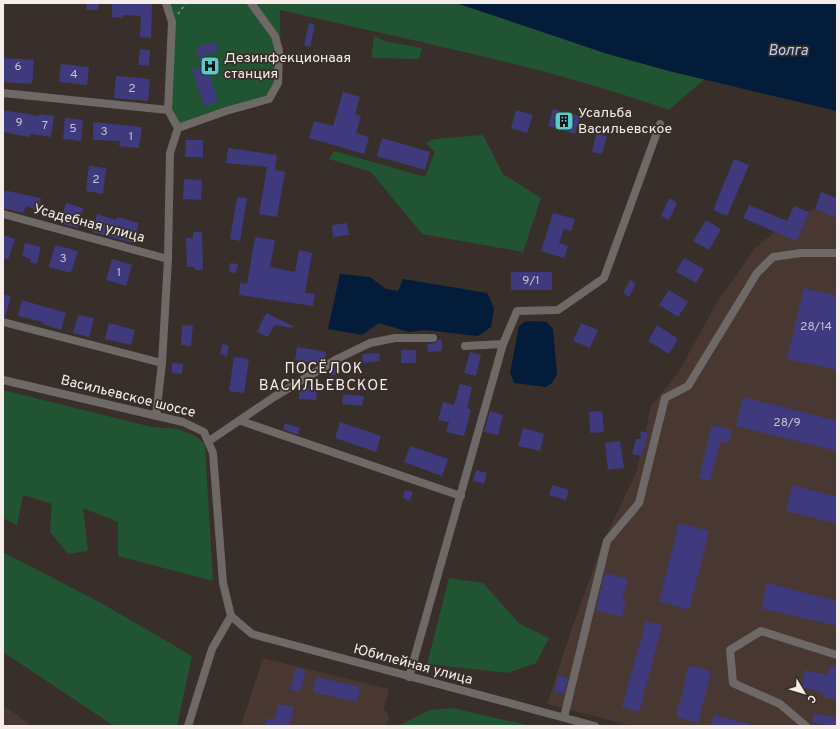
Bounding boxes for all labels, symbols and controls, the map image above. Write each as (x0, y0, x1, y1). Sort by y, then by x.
water label: Волга (768, 42, 808, 61)
place label: Дезинфекционаая станция (224, 50, 351, 83)
hospital icon: Дезинфекционаая станция (199, 55, 221, 77)
house number: 6 (14, 59, 22, 75)
house number: 4 (70, 67, 78, 83)
house number: 2 (128, 81, 136, 97)
place label: Усальба Васильевское (578, 105, 672, 138)
building icon: Усальба Васильевское (553, 110, 575, 132)
house number: 9 (15, 115, 23, 131)
house number: 7 (42, 118, 48, 134)
house number: 5 (69, 121, 77, 137)
house number: 3 (100, 124, 108, 140)
house number: 1 (129, 129, 133, 145)
house number: 2 (92, 172, 100, 188)
street label: Усадебная улица (31, 201, 147, 247)
house number: 3 (59, 251, 67, 267)
house number: 1 (117, 265, 121, 281)
house number: 9/1 (522, 273, 540, 289)
house number: 28/14 (800, 319, 832, 335)
district label: ПОСЁЛОК ВАСИЛЬЕВСКОЕ (259, 359, 389, 396)
street label: Васильевское шоссе (59, 372, 197, 422)
house number: 28/9 (773, 415, 801, 431)
street label: Юбилейная улица (352, 641, 474, 689)
north arrow (784, 673, 824, 713)
text: С (803, 691, 819, 706)

